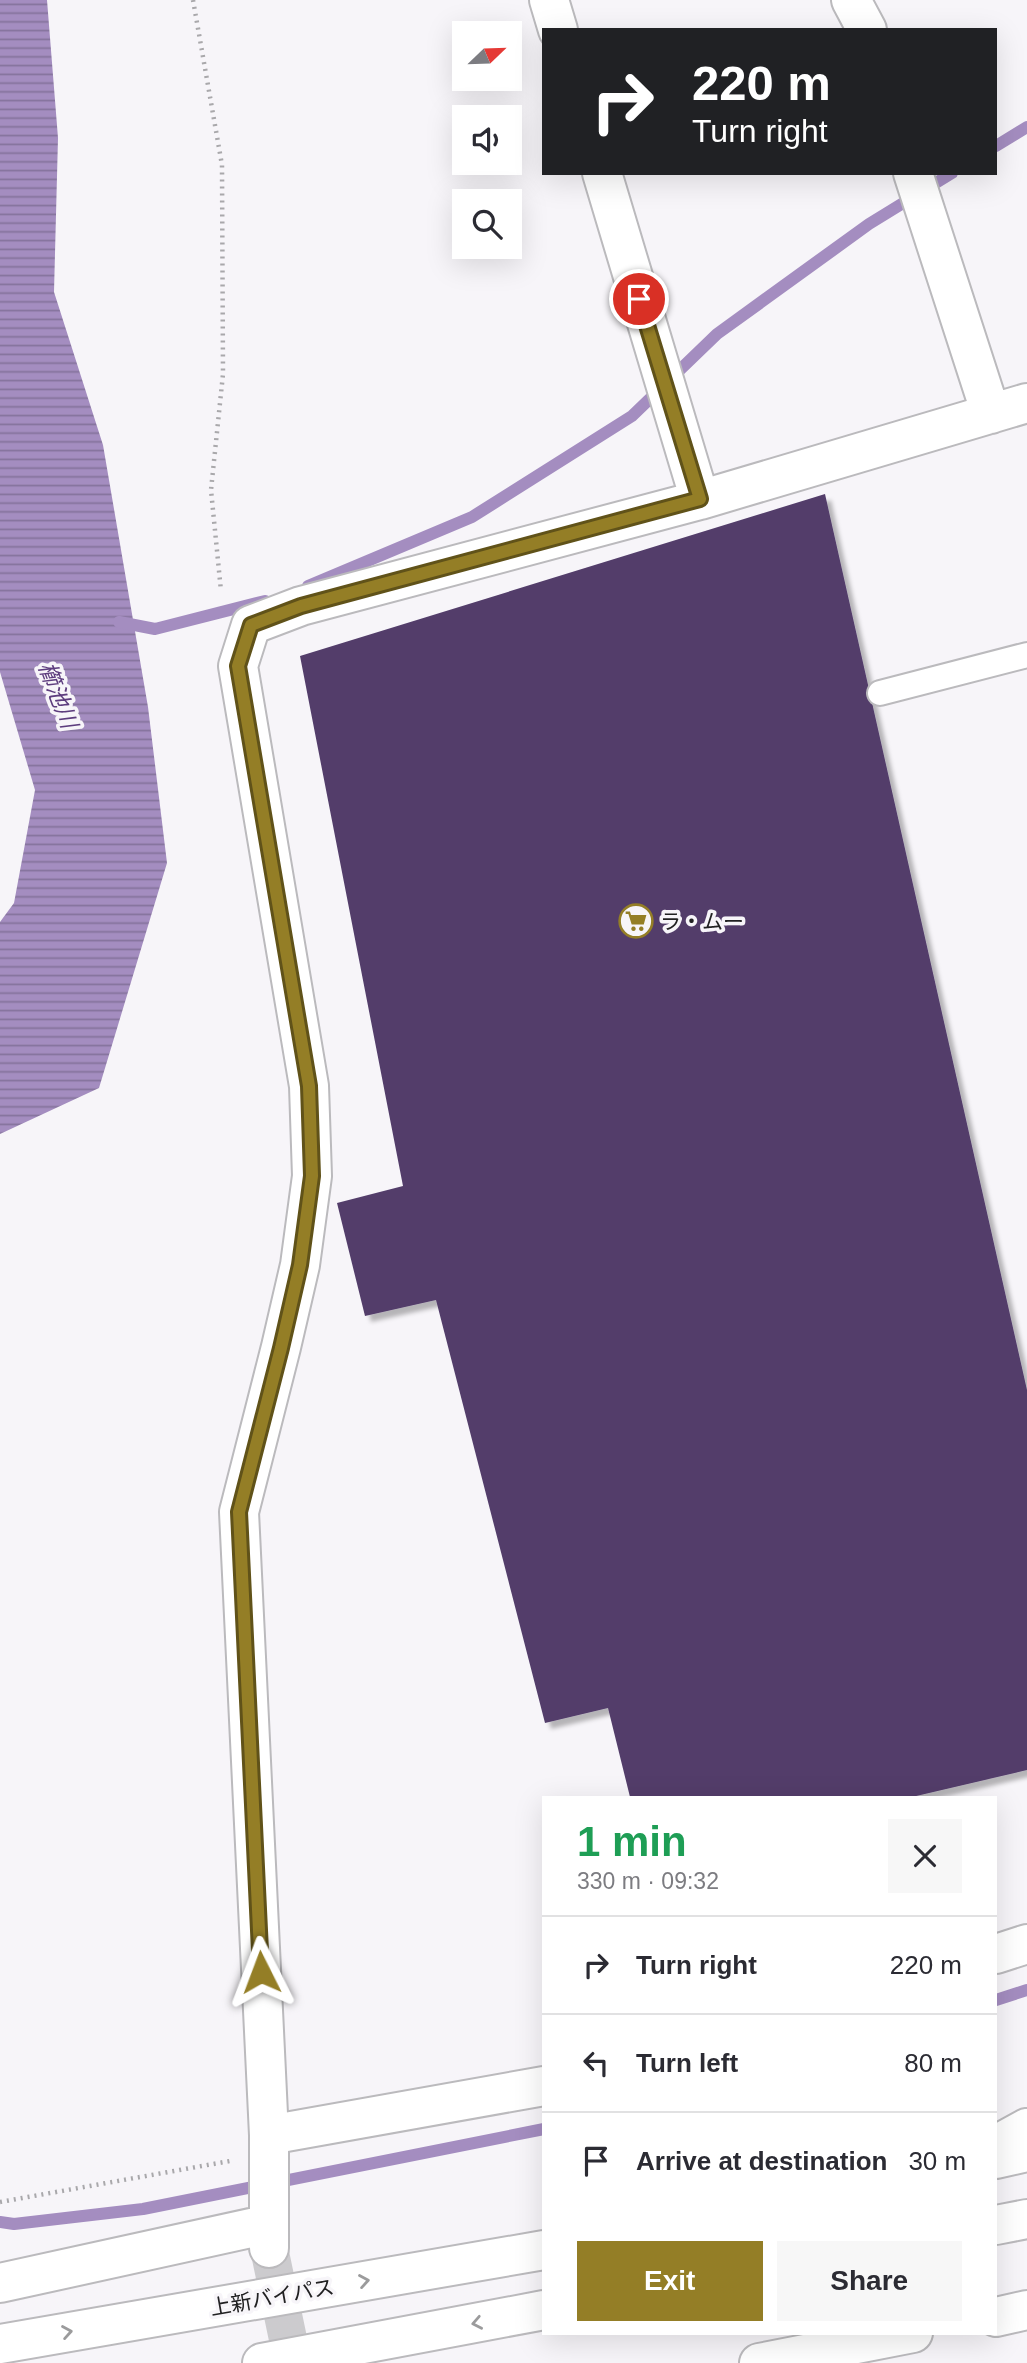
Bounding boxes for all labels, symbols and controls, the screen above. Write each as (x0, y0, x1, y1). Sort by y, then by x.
north arrow (452, 21, 522, 91)
map controls (452, 21, 522, 259)
icon: right (577, 56, 668, 147)
text: 220 m (692, 56, 831, 110)
button: sound (452, 105, 522, 175)
text: Turn right (692, 113, 828, 149)
button: search (452, 189, 522, 259)
pin (609, 269, 669, 329)
icon: arrive (620, 280, 658, 318)
water label: 櫛池川 (33, 658, 84, 735)
supermarket icon: ラ・ムー (617, 902, 655, 940)
place label: ラ・ムー (660, 910, 744, 933)
text: 1 min (577, 1818, 687, 1865)
button: close (888, 1819, 962, 1893)
text: 330 m · 09:32 (577, 1868, 719, 1894)
position arrow (224, 1935, 298, 2009)
icon: right (577, 1946, 615, 1984)
text: Turn right (636, 1950, 757, 1980)
text: 220 m (890, 1950, 962, 1980)
icon: left (577, 2044, 615, 2082)
text: Turn left (636, 2048, 738, 2078)
text: 80 m (904, 2048, 962, 2078)
icon: arrive (577, 2142, 615, 2180)
text: Arrive at destination (636, 2146, 887, 2176)
text: 30 m (908, 2146, 966, 2176)
button: Exit (577, 2241, 763, 2321)
button: Share (777, 2241, 962, 2321)
one-way arrow (358, 2274, 370, 2289)
street label: 上新バイパス (208, 2275, 336, 2319)
one-way arrow (471, 2314, 483, 2329)
one-way arrow (61, 2326, 73, 2341)

